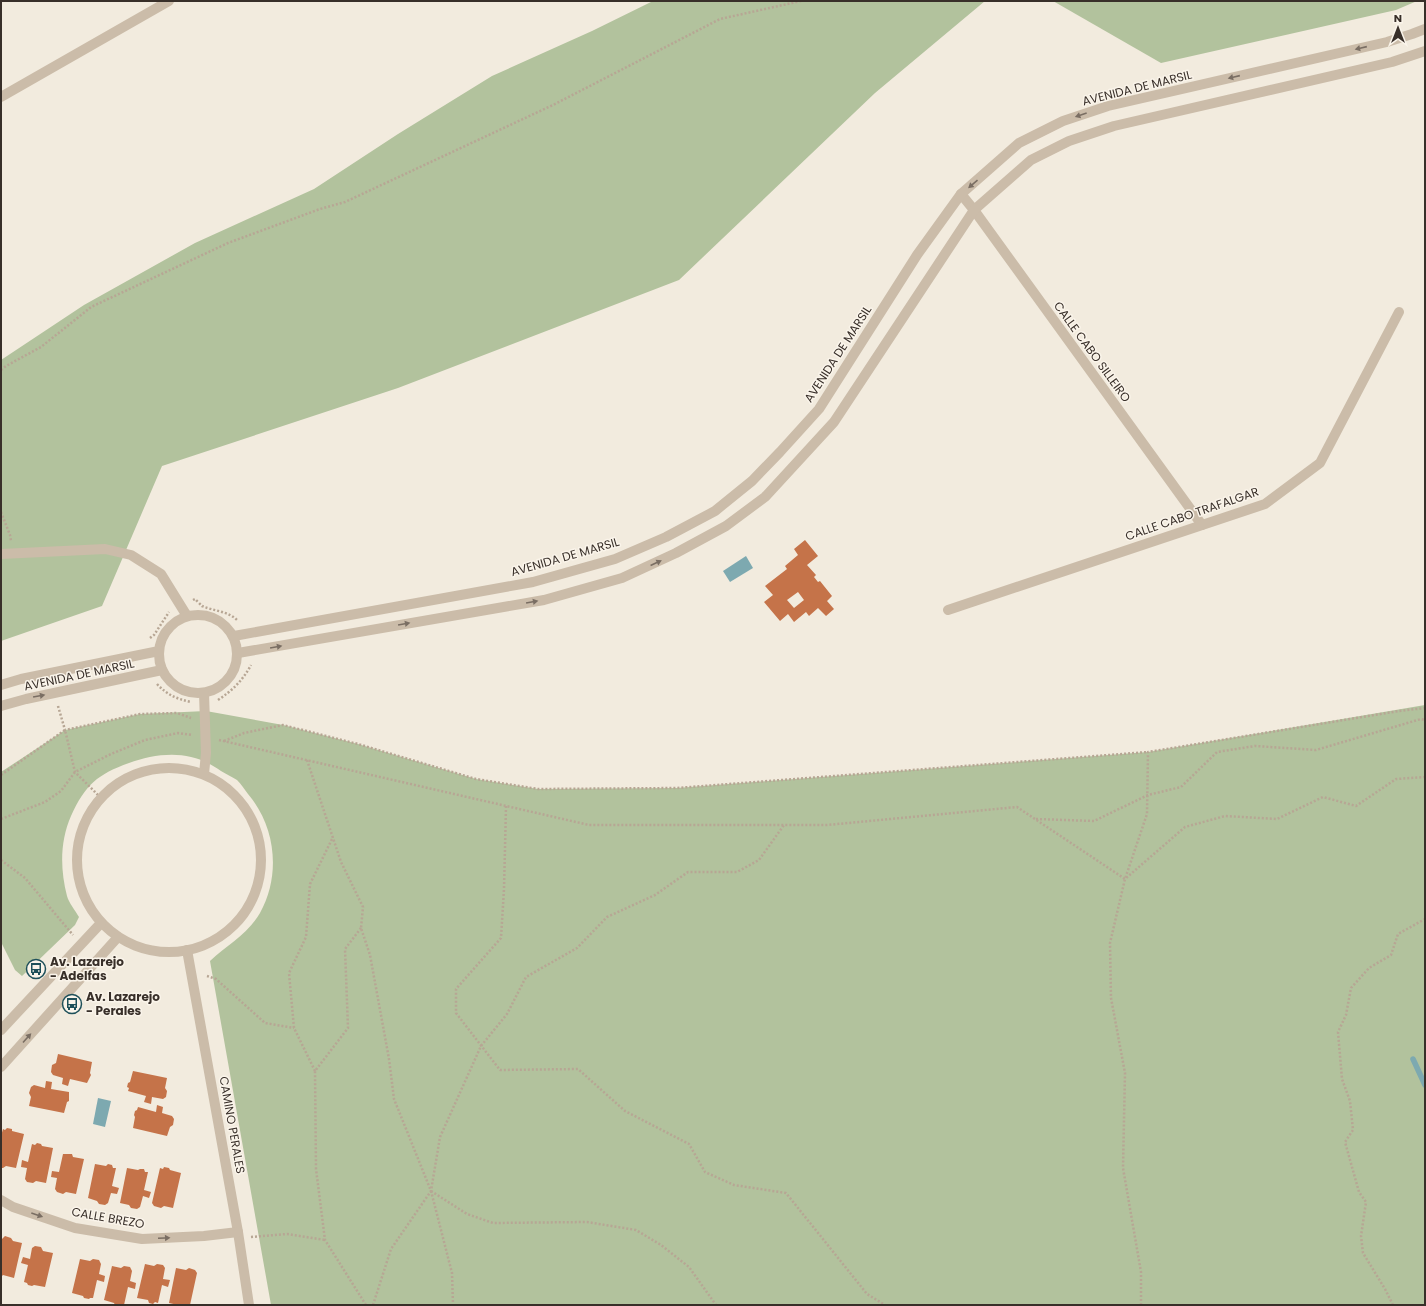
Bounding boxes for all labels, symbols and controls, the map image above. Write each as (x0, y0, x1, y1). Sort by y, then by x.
north arrow (1378, 8, 1418, 48)
text: N (1394, 10, 1402, 26)
one-way arrow (1355, 46, 1367, 52)
street label: AVENIDA DE MARSIL (1080, 66, 1193, 109)
one-way arrow (1228, 75, 1240, 81)
one-way arrow (1075, 113, 1087, 119)
one-way arrow (968, 179, 977, 188)
street label: CALLE CABO SILLEIRO (1050, 298, 1135, 405)
street label: AVENIDA DE MARSIL (800, 302, 875, 405)
street label: CALLE CABO TRAFALGAR (1123, 483, 1261, 544)
street label: AVENIDA DE MARSIL (509, 533, 621, 580)
one-way arrow (650, 560, 661, 566)
one-way arrow (526, 599, 538, 605)
one-way arrow (398, 621, 410, 627)
one-way arrow (270, 643, 282, 649)
street label: AVENIDA DE MARSIL (22, 655, 136, 694)
one-way arrow (33, 693, 45, 699)
place label: Av. Lazarejo - Adelfas (50, 953, 124, 984)
bus stop icon: Av. Lazarejo - Adelfas (25, 958, 47, 980)
place label: Av. Lazarejo - Perales (86, 988, 160, 1019)
bus stop icon: Av. Lazarejo - Perales (61, 993, 83, 1015)
one-way arrow (22, 1033, 31, 1043)
street label: CAMINO PERALES (216, 1075, 249, 1175)
street label: CALLE BREZO (70, 1203, 146, 1232)
one-way arrow (31, 1212, 43, 1218)
one-way arrow (158, 1234, 170, 1241)

